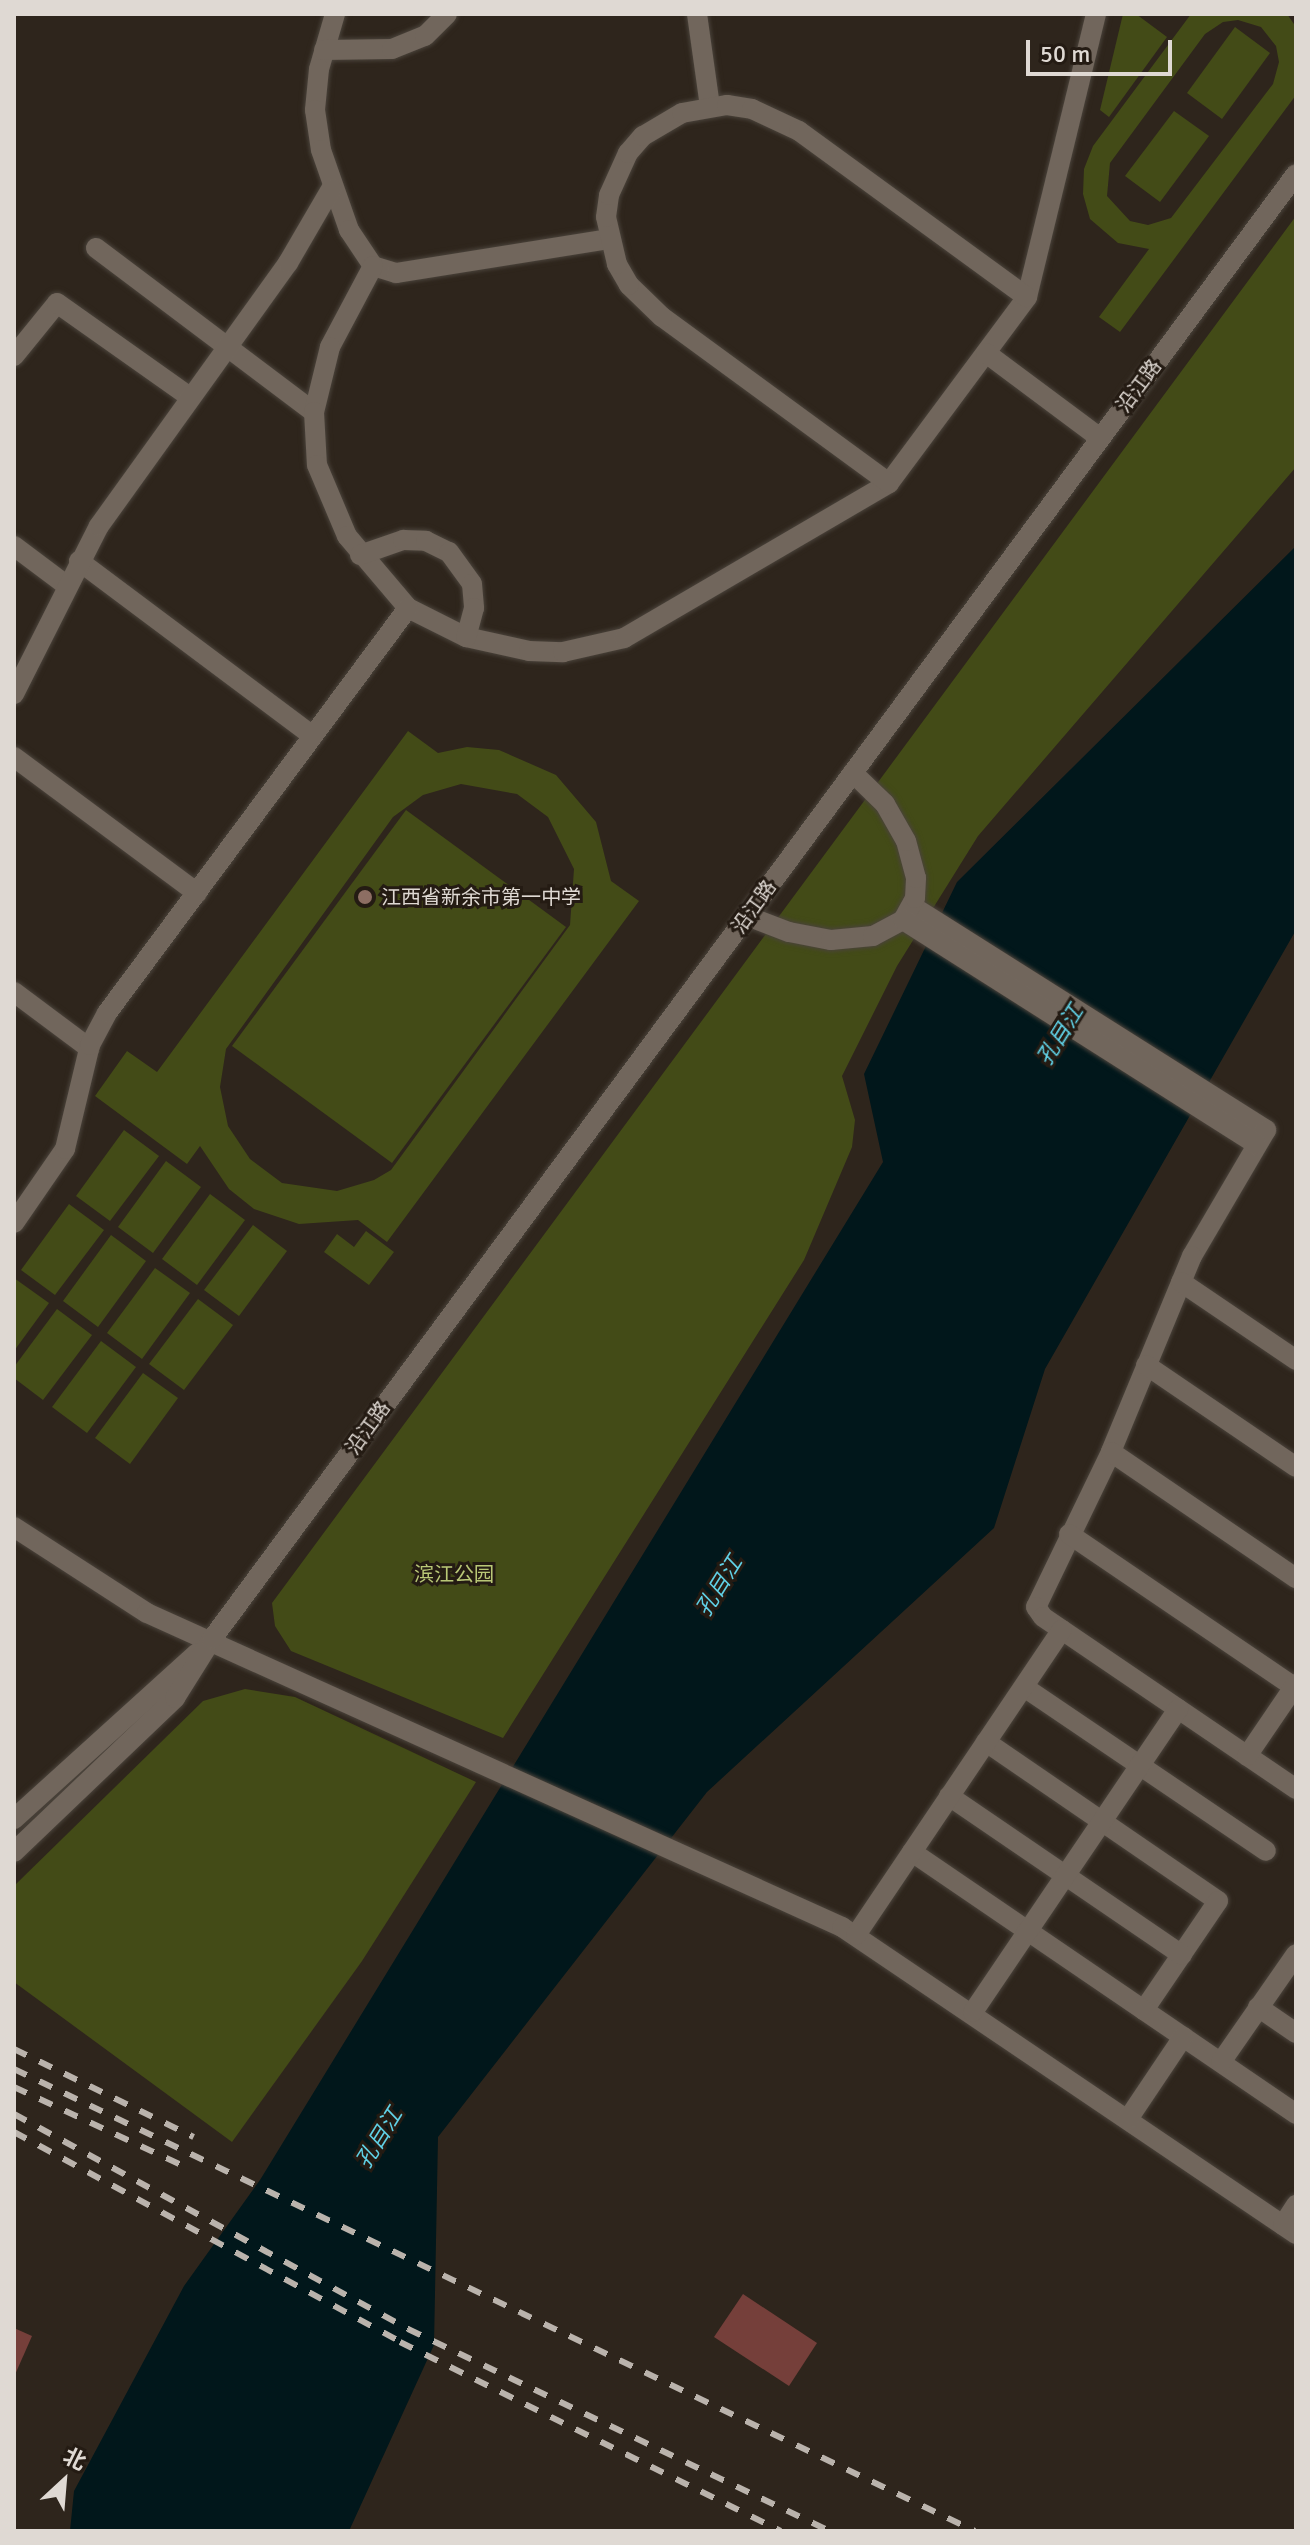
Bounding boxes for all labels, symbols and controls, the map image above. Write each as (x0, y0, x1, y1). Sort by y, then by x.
scale bar (1030, 24, 1176, 74)
text: 50 m (1040, 39, 1090, 69)
street label: 沿江路 (1111, 355, 1167, 417)
street label: 沿江路 (727, 876, 781, 938)
place label: 江西省新余市第一中学 (381, 885, 581, 909)
marker: 江西省新余市第一中学 (356, 888, 374, 906)
water label: 孔目江 (1031, 1000, 1089, 1070)
street label: 沿江路 (341, 1397, 395, 1459)
water label: 孔目江 (690, 1551, 748, 1621)
park label: 滨江公园 (414, 1562, 494, 1586)
water label: 孔目江 (350, 2103, 408, 2173)
north arrow (24, 2441, 104, 2521)
text: 北 (59, 2442, 91, 2476)

